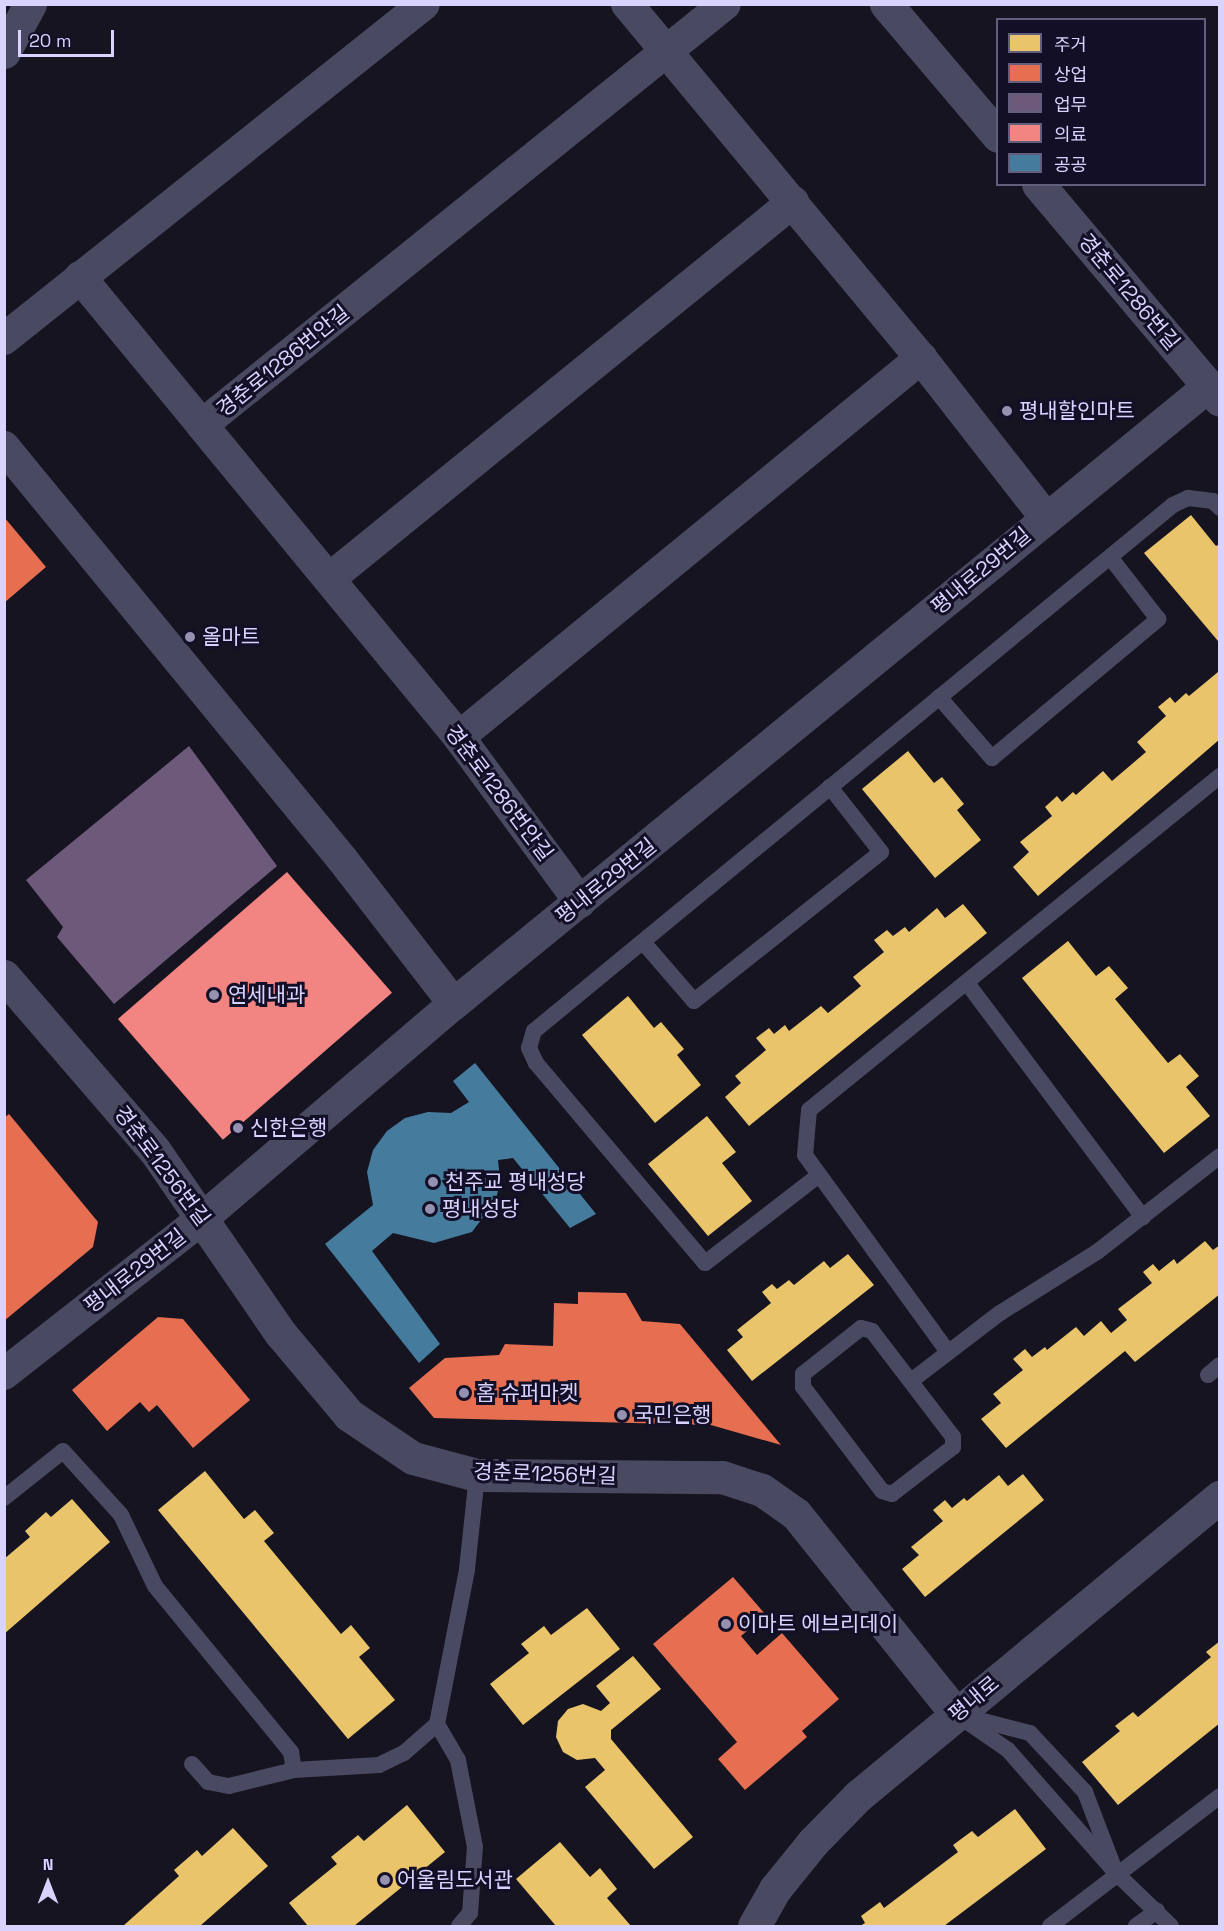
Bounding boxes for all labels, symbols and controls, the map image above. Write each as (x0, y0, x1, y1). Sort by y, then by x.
scale bar (21, 18, 117, 56)
legend (996, 18, 1206, 186)
text: 20 m (29, 29, 72, 52)
text: 주거 (1054, 33, 1087, 56)
text: 상업 (1054, 63, 1087, 86)
text: 업무 (1054, 93, 1087, 116)
text: 의료 (1054, 123, 1087, 146)
text: 공공 (1054, 153, 1087, 176)
street label: 경춘로1286번길 (1073, 229, 1185, 355)
street label: 경춘로1286번안길 (212, 300, 354, 422)
place label: 평내할인마트 (1019, 398, 1135, 424)
marker: 평내할인마트 (1000, 404, 1014, 418)
street label: 평내로29번길 (926, 522, 1036, 620)
place label: 올마트 (202, 624, 260, 650)
marker: 올마트 (183, 630, 197, 644)
street label: 경춘로1286번안길 (440, 720, 558, 866)
street label: 평내로29번길 (551, 833, 661, 929)
place label: 연세내과 (228, 982, 305, 1008)
marker: 연세내과 (205, 986, 223, 1004)
street label: 경춘로1256번길 (109, 1101, 215, 1231)
place label: 신한은행 (250, 1115, 327, 1141)
marker: 신한은행 (231, 1121, 245, 1135)
place label: 천주교 평내성당 (445, 1169, 586, 1195)
marker: 천주교 평내성당 (426, 1175, 440, 1189)
place label: 평내성당 (442, 1196, 519, 1222)
marker: 평내성당 (423, 1202, 437, 1216)
street label: 평내로29번길 (79, 1223, 191, 1319)
place label: 홈 슈퍼마켓 (476, 1380, 578, 1406)
marker: 홈 슈퍼마켓 (457, 1386, 471, 1400)
place label: 국민은행 (634, 1402, 711, 1428)
marker: 국민은행 (615, 1408, 629, 1422)
street label: 경춘로1256번길 (473, 1459, 617, 1489)
place label: 이마트 에브리데이 (738, 1611, 898, 1637)
marker: 이마트 에브리데이 (719, 1617, 733, 1631)
street label: 평내로 (944, 1671, 1004, 1727)
north arrow (18, 1853, 78, 1913)
text: N (43, 1854, 53, 1875)
place label: 어울림도서관 (397, 1867, 513, 1893)
marker: 어울림도서관 (378, 1873, 392, 1887)

